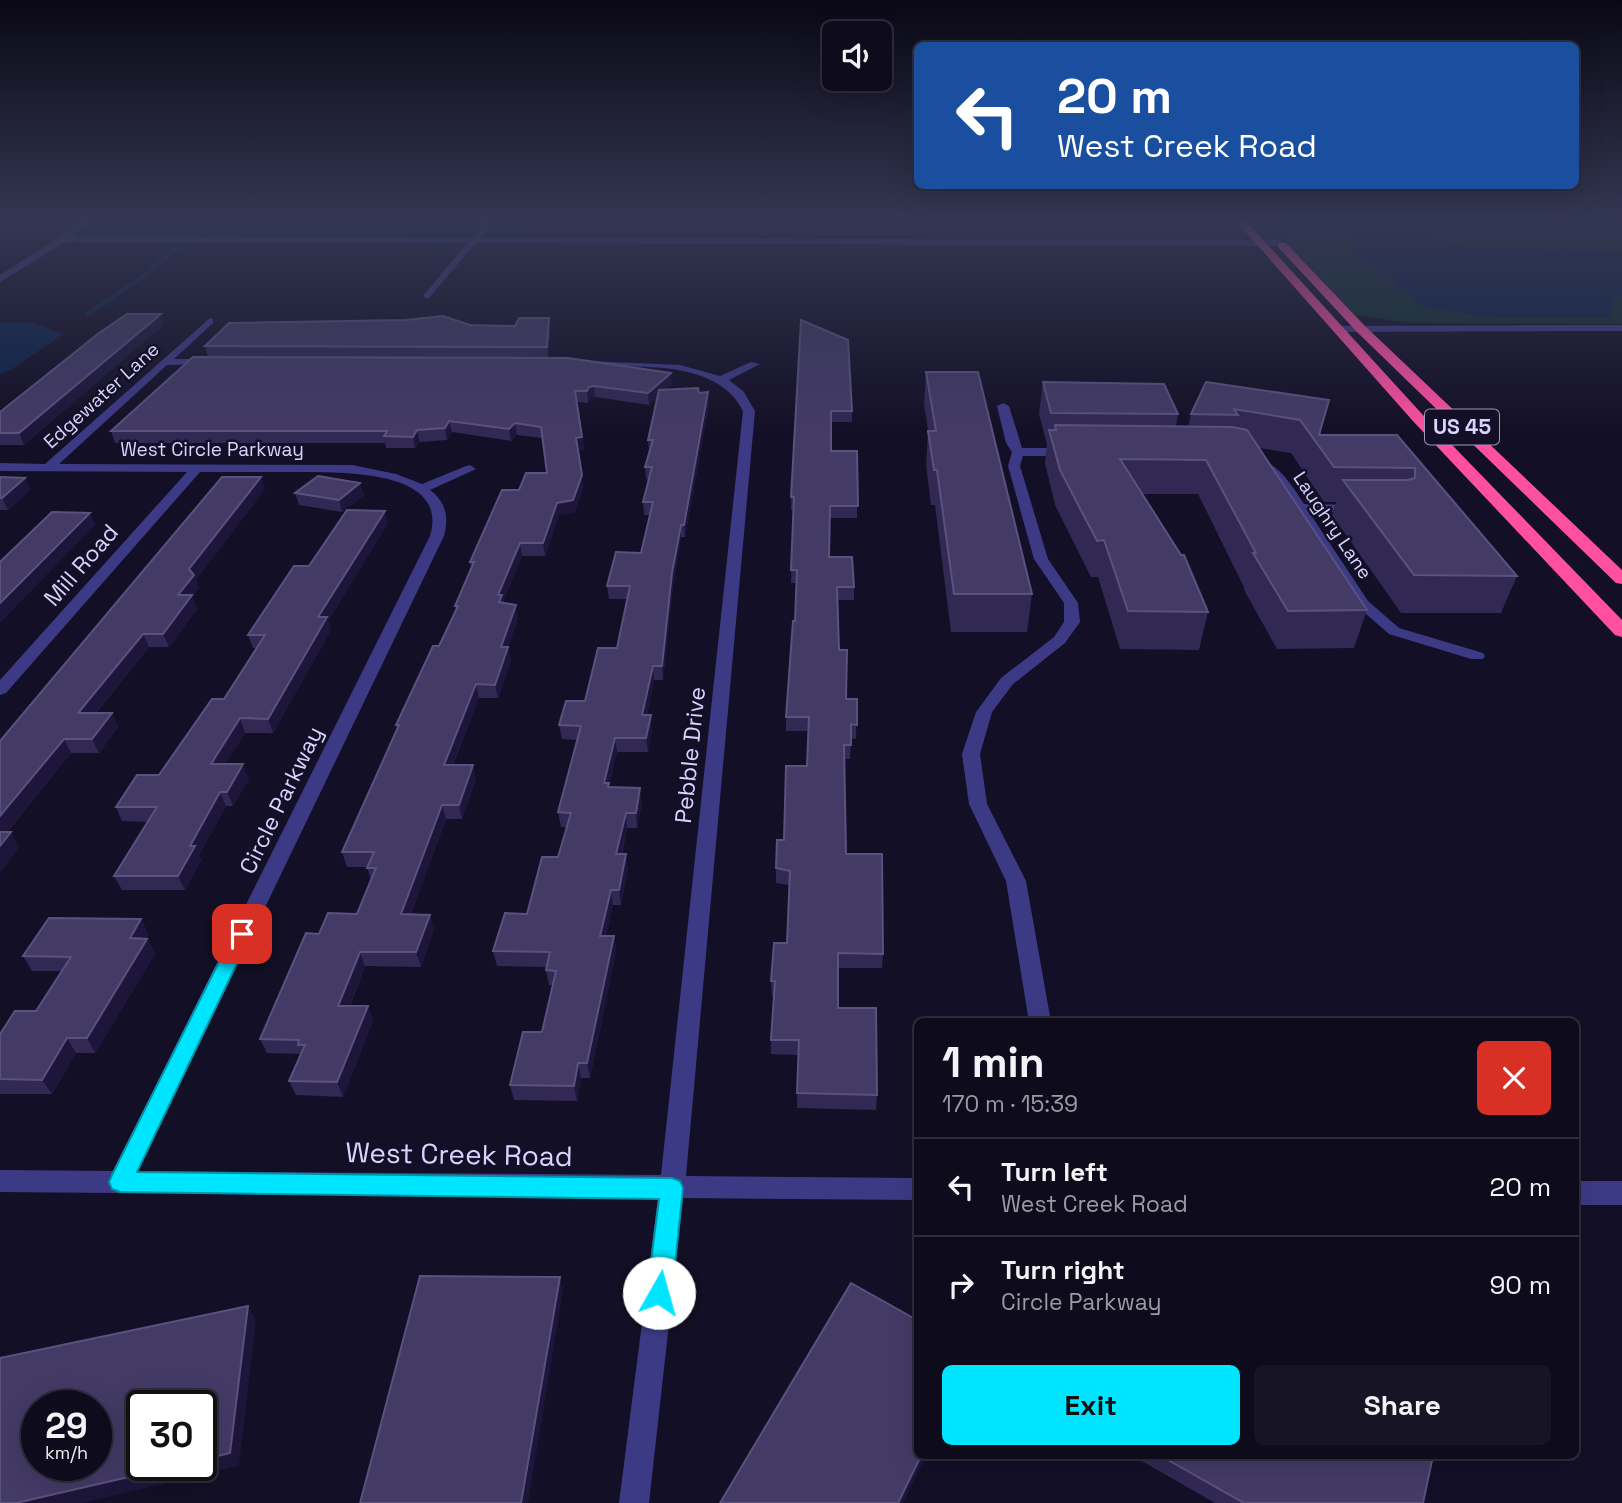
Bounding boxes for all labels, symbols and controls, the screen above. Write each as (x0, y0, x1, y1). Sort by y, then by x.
map controls (822, 21, 892, 91)
button: sound (822, 21, 892, 91)
text: 20 m (1057, 65, 1172, 127)
icon: left (942, 70, 1033, 161)
text: West Creek Road (1057, 126, 1317, 166)
street label: Edgewater Lane (38, 337, 164, 454)
road number: US 45 (1425, 410, 1499, 444)
street label: West Circle Parkway (120, 437, 304, 462)
street label: Laughry Lane (1287, 467, 1378, 584)
street label: Mill Road (37, 518, 125, 612)
street label: Pebble Drive (668, 685, 712, 825)
street label: Circle Parkway (232, 721, 330, 879)
pin (212, 904, 272, 964)
icon: arrive (223, 915, 261, 953)
text: 1 min (942, 1036, 1045, 1089)
button: close (1477, 1041, 1551, 1115)
text: 170 m · 15:39 (942, 1089, 1078, 1119)
street label: West Creek Road (345, 1134, 573, 1174)
text: Turn left (1001, 1155, 1108, 1189)
icon: left (942, 1168, 980, 1206)
text: 20 m (1490, 1170, 1551, 1204)
text: West Creek Road (1001, 1189, 1188, 1219)
text: Turn right (1001, 1253, 1125, 1287)
position arrow (622, 1256, 696, 1330)
icon: right (942, 1266, 980, 1304)
text: 90 m (1489, 1268, 1551, 1302)
text: Circle Parkway (1001, 1287, 1162, 1317)
button: Exit (942, 1365, 1240, 1445)
button: Share (1254, 1365, 1551, 1445)
speed limit sign: 30 (126, 1390, 217, 1481)
text: 29 (45, 1404, 88, 1448)
text: km/h (45, 1441, 88, 1464)

